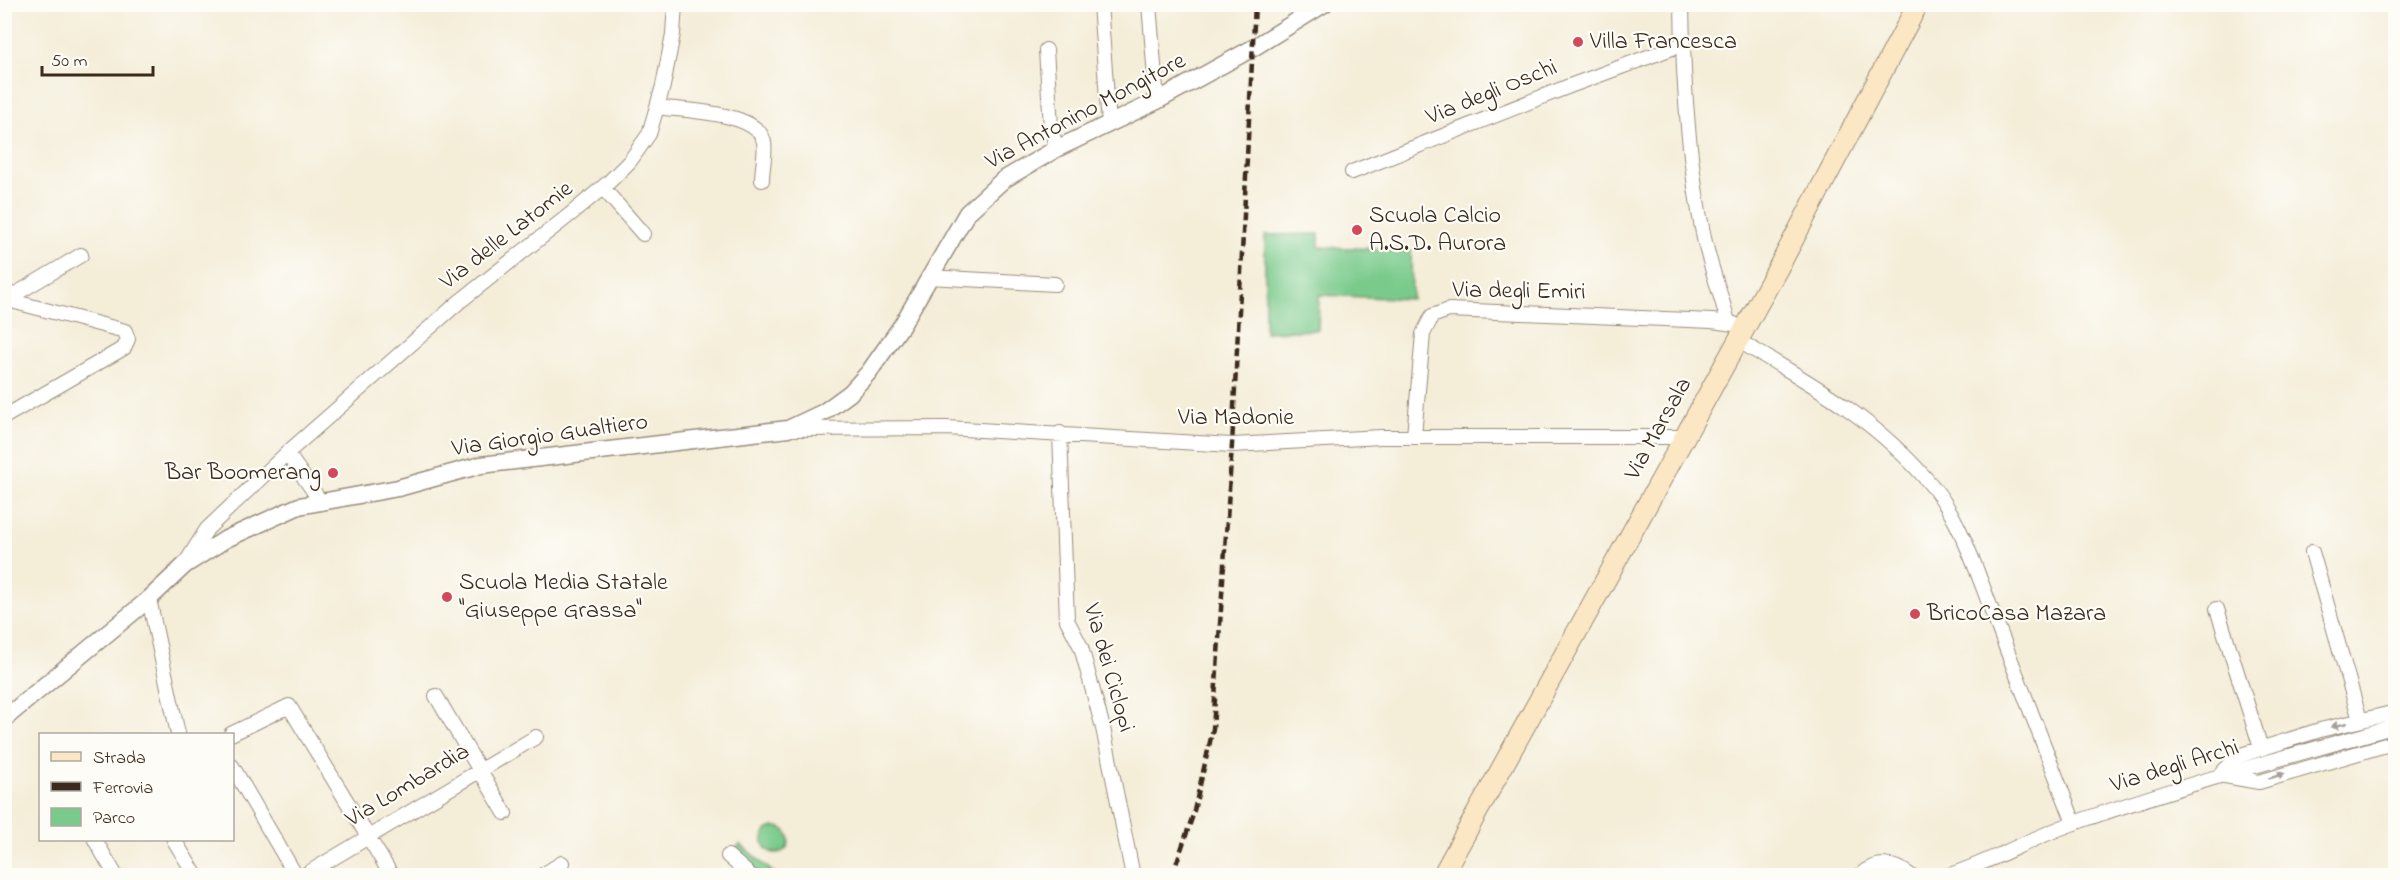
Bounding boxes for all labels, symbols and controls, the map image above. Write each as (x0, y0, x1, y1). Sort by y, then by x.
place label: Villa Francesca (1589, 25, 1737, 60)
marker: Villa Francesca (1571, 35, 1585, 49)
scale bar (42, 39, 153, 77)
street label: Via Antonino Mongitore (979, 44, 1192, 180)
text: 50 m (51, 49, 88, 75)
street label: Via degli Oschi (1420, 51, 1563, 136)
street label: Via delle Latomie (432, 173, 581, 300)
place label: Scuola Calcio A.S.D. Aurora (1369, 199, 1506, 262)
marker: Scuola Calcio A.S.D. Aurora (1350, 223, 1364, 237)
street label: Via degli Emiri (1451, 273, 1586, 311)
street label: Via Marsala (1616, 371, 1702, 488)
street label: Via Madonie (1177, 401, 1294, 436)
street label: Via Giorgio Gualtiero (449, 405, 650, 467)
place label: Bar Boomerang (164, 456, 321, 491)
marker: Bar Boomerang (326, 466, 340, 480)
place label: Scuola Media Statale "Giuseppe Grassa" (459, 566, 668, 629)
marker: Scuola Media Statale "Giuseppe Grassa" (440, 590, 454, 604)
place label: BricoCasa Mazara (1926, 597, 2106, 632)
street label: Via dei Ciclopi (1073, 599, 1143, 736)
marker: BricoCasa Mazara (1908, 607, 1922, 621)
one-way arrow (2329, 721, 2348, 731)
street label: Via degli Archi (2105, 731, 2244, 803)
legend (39, 733, 234, 841)
street label: Via Lombardia (338, 735, 477, 837)
text: Strada (93, 746, 146, 772)
one-way arrow (2268, 771, 2286, 780)
text: Ferrovia (92, 776, 153, 802)
text: Parco (93, 806, 135, 832)

